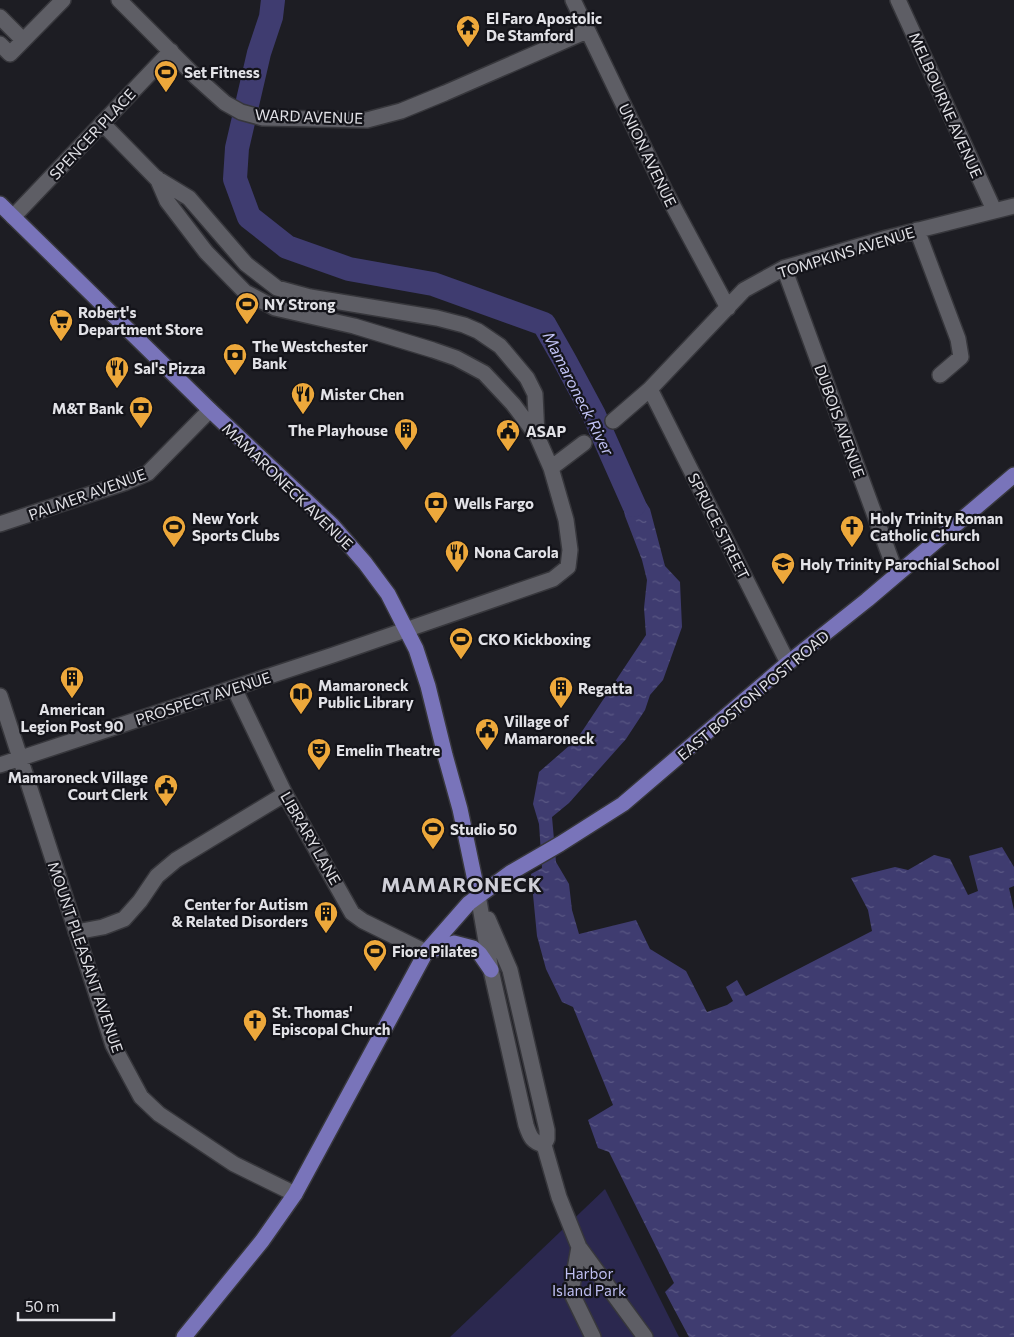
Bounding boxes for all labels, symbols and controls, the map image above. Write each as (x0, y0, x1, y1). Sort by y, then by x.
place label: El Faro Apostolic De Stamford (486, 9, 602, 44)
temple icon: El Faro Apostolic De Stamford (455, 14, 481, 48)
street label: MELBOURNE AVENUE (906, 29, 986, 181)
sports icon: Set Fitness (153, 59, 179, 93)
place label: Set Fitness (184, 63, 260, 81)
street label: SPENCER PLACE (45, 85, 139, 183)
street label: UNION AVENUE (615, 100, 681, 210)
street label: WARD AVENUE (255, 105, 363, 127)
street label: TOMPKINS AVENUE (776, 223, 916, 281)
sports icon: NY Strong (234, 291, 260, 325)
place label: NY Strong (264, 295, 335, 313)
place label: Robert's Department Store (78, 303, 203, 338)
supermarket icon: Robert's Department Store (48, 308, 74, 342)
water label: Mamaroneck River (540, 328, 619, 459)
place label: The Westchester Bank (252, 337, 368, 372)
bank icon: The Westchester Bank (222, 342, 248, 376)
restaurant icon: Sal's Pizza (104, 355, 130, 389)
place label: Sal's Pizza (134, 359, 206, 377)
street label: DUBOIS AVENUE (811, 362, 869, 480)
restaurant icon: Mister Chen (290, 381, 316, 415)
place label: Mister Chen (320, 385, 404, 403)
bank icon: M&T Bank (128, 395, 154, 429)
place label: M&T Bank (52, 399, 124, 417)
building icon: The Playhouse (393, 417, 419, 451)
public building icon: ASAP (495, 418, 521, 452)
street label: MAMARONECK AVENUE (219, 419, 357, 553)
place label: The Playhouse (288, 421, 388, 439)
place label: ASAP (526, 422, 567, 440)
street label: PALMER AVENUE (26, 464, 148, 524)
street label: SPRUCE STREET (684, 470, 754, 582)
bank icon: Wells Fargo (423, 490, 449, 524)
place label: Wells Fargo (454, 494, 534, 512)
place label: New York Sports Clubs (192, 509, 280, 544)
place label: Holy Trinity Roman Catholic Church (870, 509, 1003, 544)
sports icon: New York Sports Clubs (161, 514, 187, 548)
church icon: Holy Trinity Roman Catholic Church (839, 514, 865, 548)
restaurant icon: Nona Carola (444, 539, 470, 573)
place label: Nona Carola (474, 543, 559, 561)
school or university icon: Holy Trinity Parochial School (770, 551, 796, 585)
place label: Holy Trinity Parochial School (800, 555, 999, 573)
sports icon: CKO Kickboxing (448, 626, 474, 660)
street label: EAST BOSTON POST ROAD (674, 626, 832, 764)
place label: CKO Kickboxing (478, 630, 591, 648)
building icon: American Legion Post 90 (59, 665, 85, 699)
street label: PROSPECT AVENUE (133, 668, 273, 728)
building icon: Regatta (548, 675, 574, 709)
place label: Mamaroneck Public Library (318, 676, 414, 711)
place label: Regatta (578, 679, 632, 697)
library icon: Mamaroneck Public Library (288, 681, 314, 715)
place label: American Legion Post 90 (20, 700, 124, 735)
place label: Village of Mamaroneck (504, 712, 595, 747)
public building icon: Village of Mamaroneck (474, 717, 500, 751)
theatre icon: Emelin Theatre (306, 737, 332, 771)
place label: Emelin Theatre (336, 741, 440, 759)
place label: Mamaroneck Village Court Clerk (8, 768, 148, 803)
public building icon: Mamaroneck Village Court Clerk (153, 773, 179, 807)
street label: LIBRARY LANE (277, 788, 345, 888)
sports icon: Studio 50 (420, 816, 446, 850)
place label: Studio 50 (450, 820, 517, 838)
street label: MOUNT PLEASANT AVENUE (45, 859, 127, 1055)
district label: MAMARONECK (381, 872, 543, 896)
place label: Center for Autism & Related Disorders (171, 895, 308, 930)
building icon: Center for Autism & Related Disorders (313, 900, 339, 934)
sports icon: Fiore Pilates (362, 938, 388, 972)
place label: Fiore Pilates (392, 942, 478, 960)
place label: St. Thomas' Episcopal Church (272, 1003, 390, 1038)
church icon: St. Thomas' Episcopal Church (242, 1008, 268, 1042)
park label: Harbor Island Park (552, 1264, 626, 1299)
scale bar (18, 1290, 114, 1322)
text: 50 m (25, 1297, 59, 1315)

